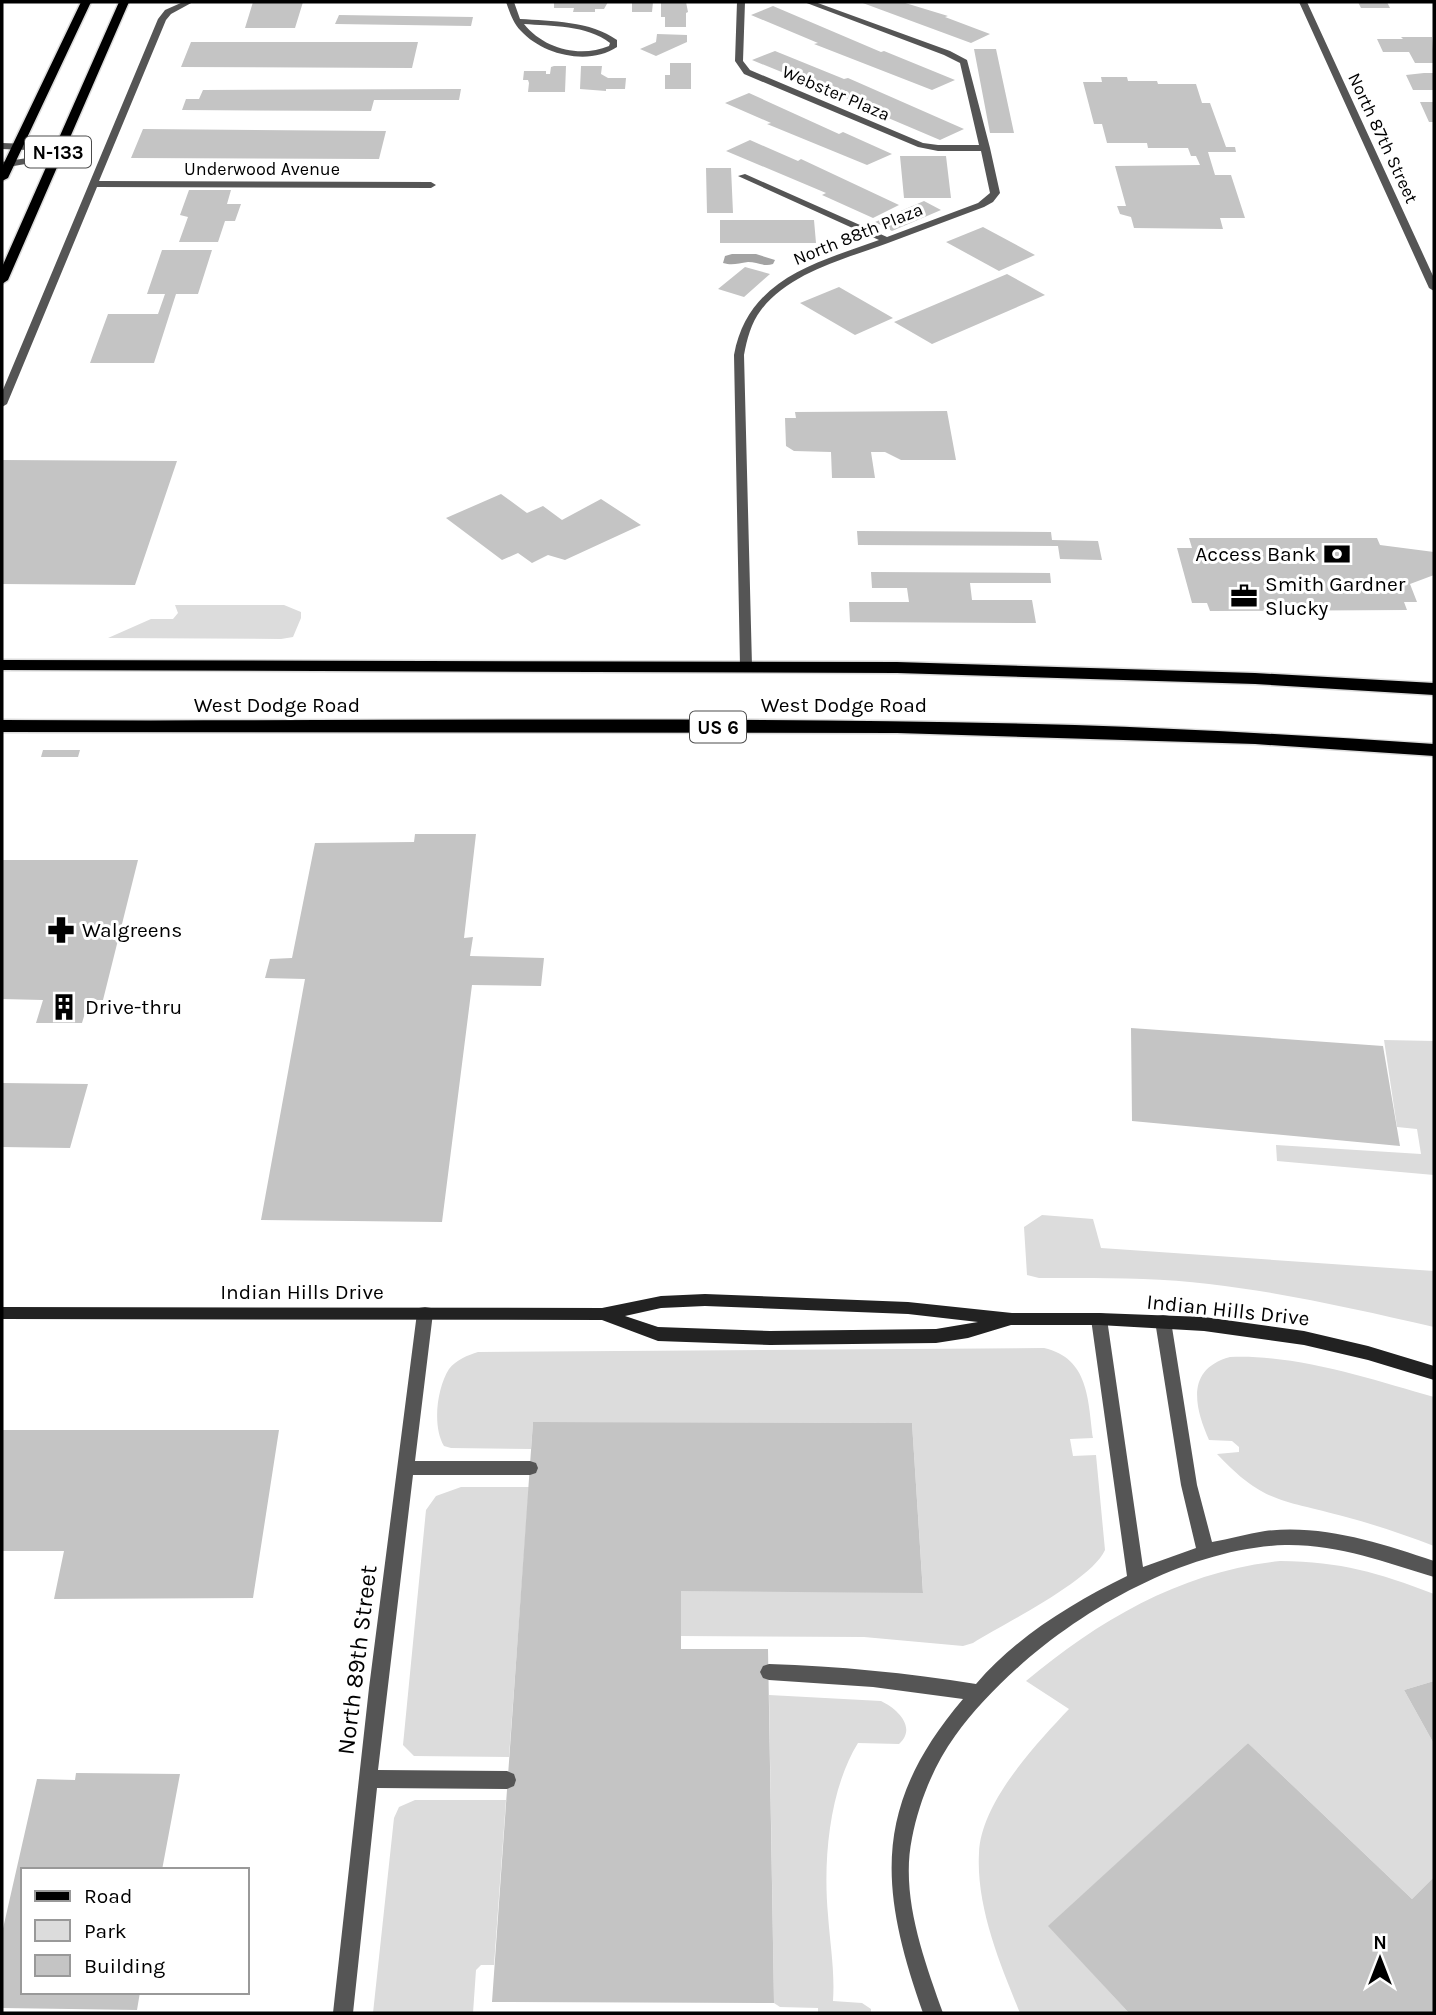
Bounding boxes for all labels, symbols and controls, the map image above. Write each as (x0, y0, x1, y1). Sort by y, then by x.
street label: Webster Plaza (779, 60, 893, 126)
street label: North 87th Street (1343, 69, 1423, 207)
road number: N-133 (25, 136, 91, 168)
street label: Underwood Avenue (184, 158, 340, 180)
street label: North 88th Plaza (790, 198, 926, 270)
bank icon: Access Bank (1322, 539, 1352, 569)
place label: Access Bank (1195, 542, 1316, 566)
place label: Smith Gardner Slucky (1265, 572, 1406, 620)
office icon: Smith Gardner Slucky (1229, 581, 1259, 611)
street label: West Dodge Road (194, 693, 360, 717)
street label: West Dodge Road (761, 693, 927, 717)
road number: US 6 (690, 712, 746, 742)
pharmacy icon: Walgreens (46, 915, 76, 945)
place label: Walgreens (82, 918, 182, 942)
building icon: Drive-thru (49, 992, 79, 1022)
place label: Drive-thru (85, 995, 182, 1019)
street label: Indian Hills Drive (220, 1280, 384, 1304)
street label: Indian Hills Drive (1145, 1290, 1311, 1330)
street label: North 89th Street (331, 1563, 383, 1757)
legend (21, 1868, 248, 1994)
text: Road (84, 1884, 132, 1908)
text: Park (84, 1919, 127, 1943)
north arrow (1345, 1924, 1415, 1994)
text: N (1373, 1932, 1387, 1954)
text: Building (84, 1954, 165, 1978)

